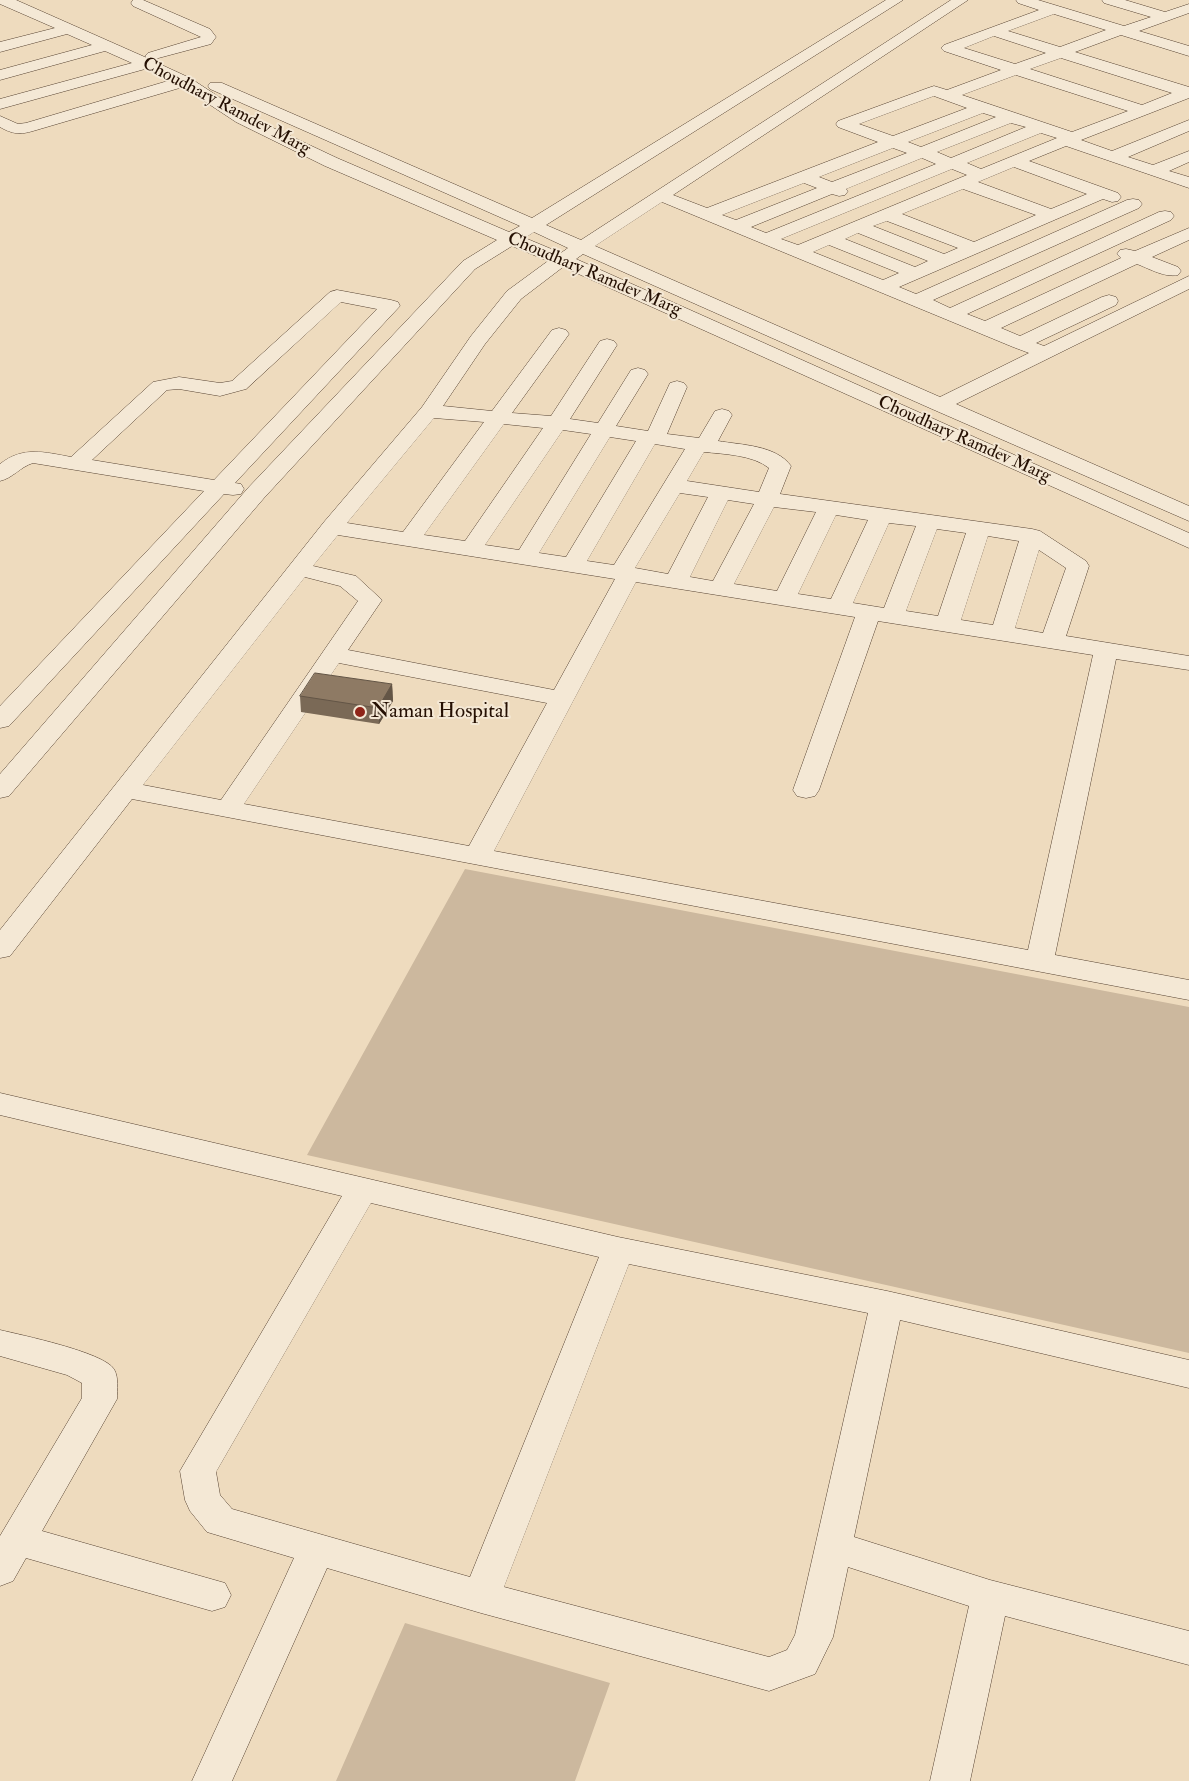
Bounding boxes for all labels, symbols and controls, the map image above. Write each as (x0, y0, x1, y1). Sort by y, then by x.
street label: Choudhary Ramdev Marg (138, 54, 314, 160)
street label: Choudhary Ramdev Marg (504, 229, 684, 321)
street label: Choudhary Ramdev Marg (874, 392, 1054, 488)
place label: Naman Hospital (371, 699, 509, 725)
marker: Naman Hospital (353, 705, 367, 719)

